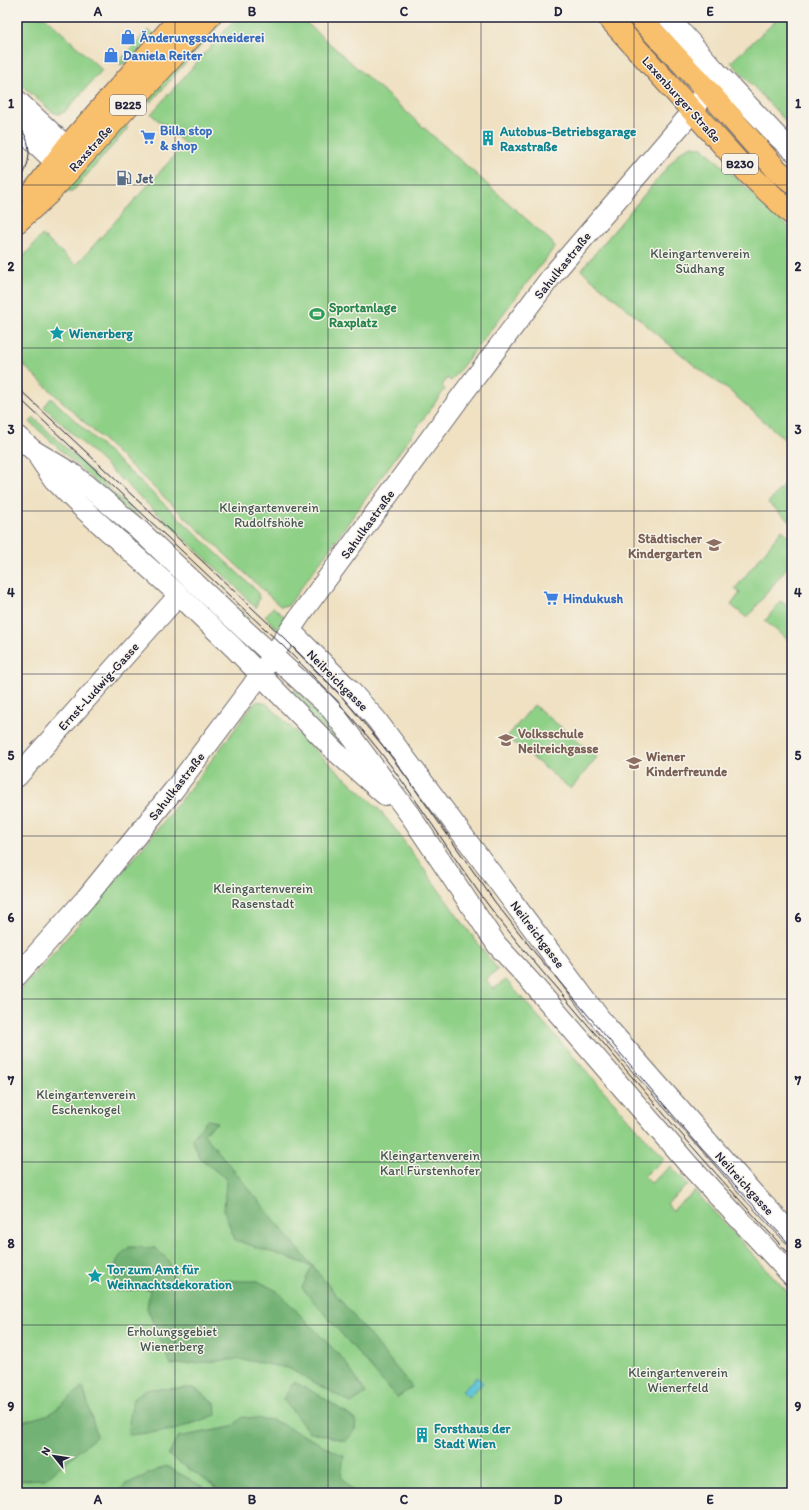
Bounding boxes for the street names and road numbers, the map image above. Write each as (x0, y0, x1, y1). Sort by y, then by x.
street label: Laxenburger Straße (639, 53, 724, 145)
road number: B225 (110, 95, 146, 115)
street label: Raxstraße (66, 122, 115, 175)
road number: B230 (722, 154, 758, 174)
street label: Sahulkastraße (531, 229, 594, 302)
street label: Sahulkastraße (337, 487, 398, 562)
street label: Ernst-Ludwig-Gasse (55, 639, 142, 733)
street label: Neilreichgasse (304, 647, 371, 714)
street label: Sahulkastraße (145, 749, 208, 823)
street label: Neilreichgasse (507, 898, 568, 971)
street label: Neilreichgasse (712, 1148, 777, 1218)

